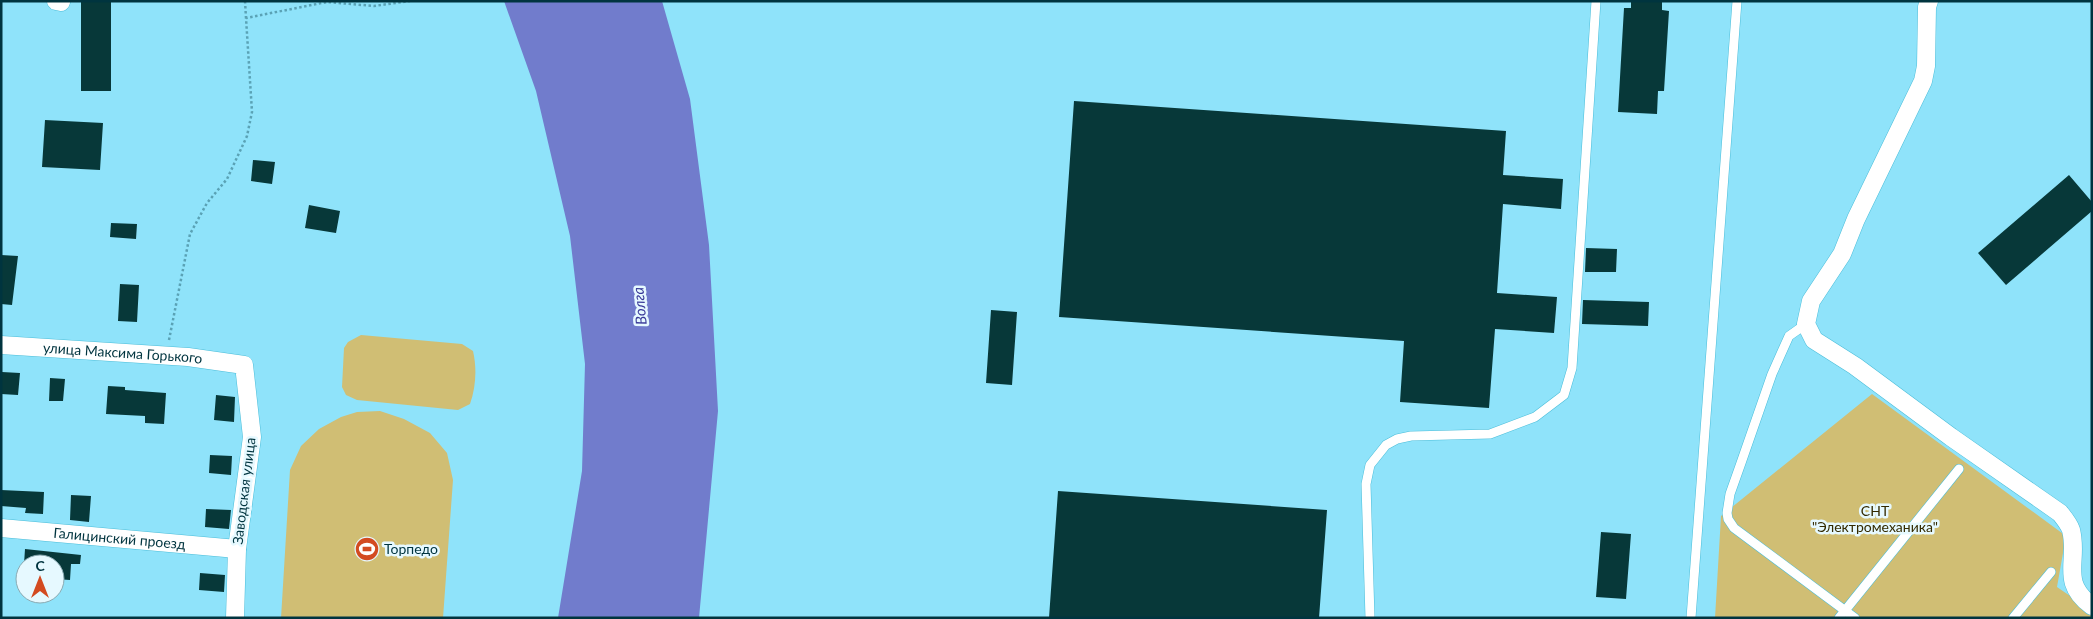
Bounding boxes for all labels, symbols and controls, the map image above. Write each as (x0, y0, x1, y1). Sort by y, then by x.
water label: Волга (628, 286, 650, 326)
street label: улица Максима Горького (43, 339, 204, 367)
street label: Заводская улица (229, 436, 259, 545)
park label: СНТ "Электромеханика" (1812, 502, 1938, 535)
street label: Галицинский проезд (53, 524, 187, 552)
sports icon: Торпедо (354, 536, 380, 562)
place label: Торпедо (384, 540, 438, 557)
north arrow (15, 554, 65, 604)
text: С (35, 557, 45, 574)

